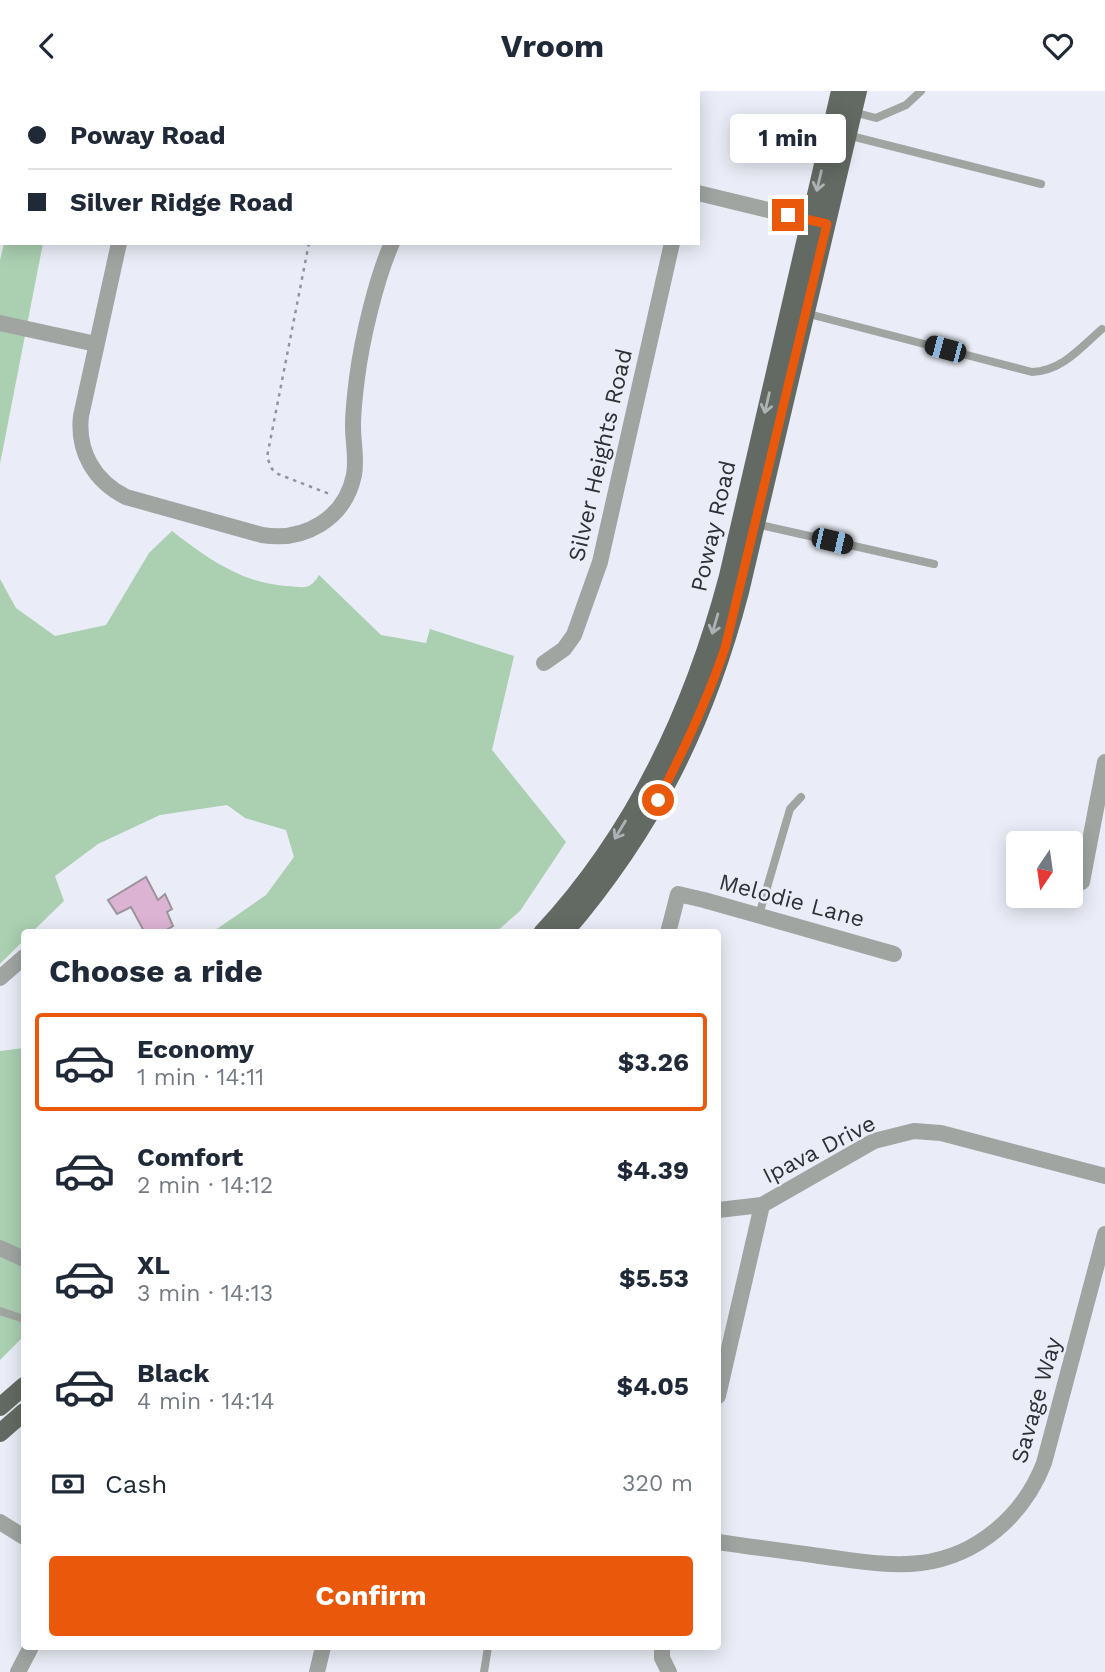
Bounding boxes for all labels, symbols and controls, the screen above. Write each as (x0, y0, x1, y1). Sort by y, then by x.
icon: back (28, 27, 66, 65)
text: Vroom (501, 27, 604, 65)
icon: heart (1039, 27, 1077, 65)
callout: 1 min (730, 114, 846, 163)
text: Poway Road (70, 120, 226, 150)
text: 1 min (758, 125, 818, 152)
one-way arrow (812, 169, 825, 192)
text: Silver Ridge Road (70, 187, 293, 217)
route end (772, 199, 804, 231)
car (922, 333, 969, 365)
street label: Silver Heights Road (563, 346, 638, 564)
one-way arrow (760, 391, 773, 414)
street label: Poway Road (685, 458, 742, 594)
car (810, 526, 855, 556)
one-way arrow (707, 613, 720, 635)
route start (642, 784, 674, 816)
one-way arrow (613, 820, 627, 840)
north arrow (1006, 831, 1083, 908)
map controls (1006, 831, 1083, 908)
street label: Melodie Lane (716, 868, 868, 933)
text: Choose a ride (49, 952, 263, 990)
icon: car (53, 1031, 116, 1094)
text: Economy (137, 1034, 254, 1064)
text: $3.26 (618, 1047, 689, 1077)
text: 1 min · 14:11 (137, 1064, 264, 1091)
street label: Ipava Drive (758, 1110, 880, 1189)
icon: car (53, 1139, 116, 1202)
text: Comfort (137, 1142, 243, 1172)
text: $4.39 (617, 1155, 689, 1185)
text: 2 min · 14:12 (137, 1172, 273, 1199)
icon: car (53, 1247, 116, 1310)
text: XL (137, 1250, 170, 1280)
text: $5.53 (619, 1263, 689, 1293)
text: 3 min · 14:13 (137, 1280, 273, 1307)
street label: Savage Way (1006, 1334, 1067, 1466)
icon: car (53, 1355, 116, 1418)
text: Black (137, 1358, 209, 1388)
text: $4.05 (617, 1371, 689, 1401)
text: 4 min · 14:14 (137, 1388, 274, 1415)
icon: cash (49, 1465, 87, 1503)
text: Cash (105, 1469, 167, 1499)
text: 320 m (622, 1470, 693, 1497)
button: Confirm (49, 1556, 693, 1636)

